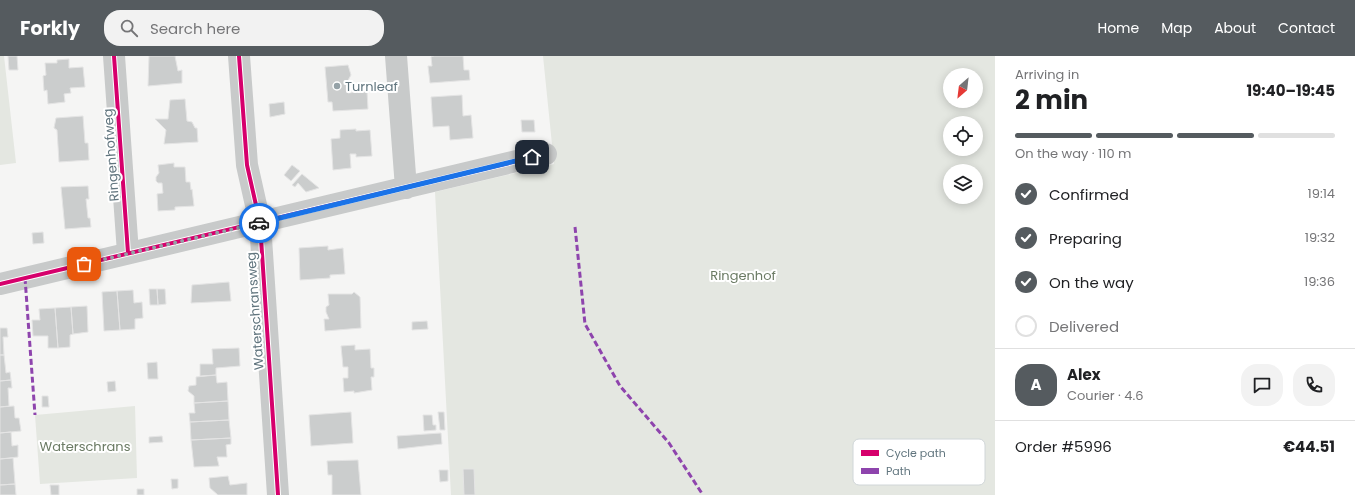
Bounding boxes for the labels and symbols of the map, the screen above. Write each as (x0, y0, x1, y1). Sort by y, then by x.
north arrow (943, 68, 983, 108)
place label: Turnleaf (345, 77, 398, 96)
marker: Turnleaf (332, 81, 342, 91)
street label: Ringenhofweg (98, 108, 124, 202)
pin (515, 140, 549, 174)
courier (239, 203, 279, 243)
pin (67, 247, 101, 281)
street label: Waterschransweg (241, 251, 269, 371)
park label: Ringenhof (710, 266, 776, 285)
park label: Waterschrans (40, 437, 131, 456)
legend (853, 439, 985, 485)
text: Cycle path (886, 445, 946, 461)
text: Path (886, 463, 911, 479)

